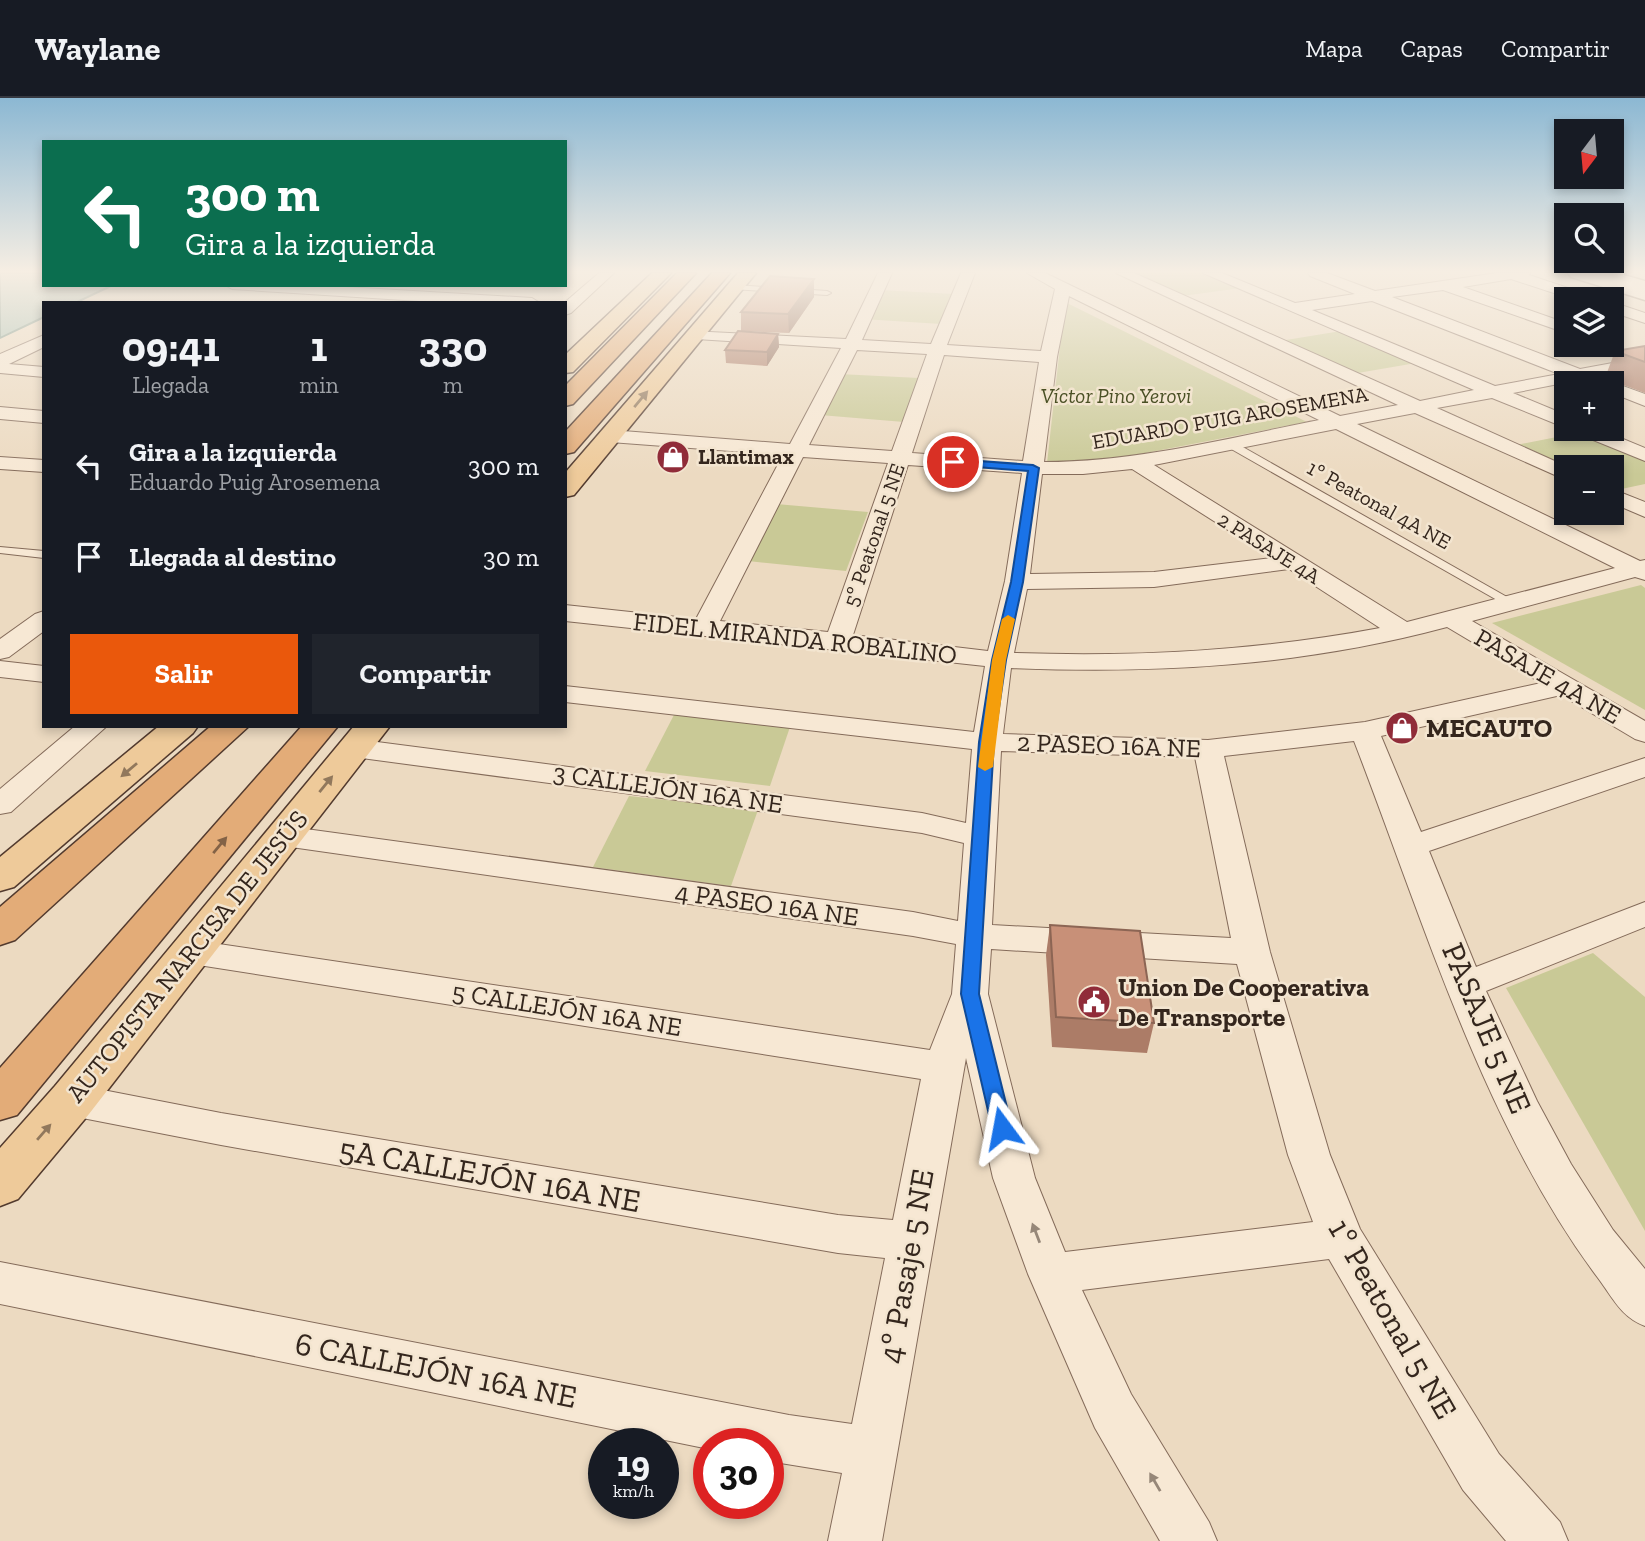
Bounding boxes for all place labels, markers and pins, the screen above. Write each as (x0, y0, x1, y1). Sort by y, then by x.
pin (923, 432, 983, 492)
shop icon: Llantimax (654, 438, 692, 476)
place label: Llantimax (698, 444, 794, 469)
shop icon: MECAUTO (1383, 709, 1421, 747)
place label: MECAUTO (1426, 712, 1552, 744)
place label: Union De Cooperativa De Transporte (1118, 971, 1369, 1033)
public building icon: Union De Cooperativa De Transporte (1075, 983, 1113, 1021)

